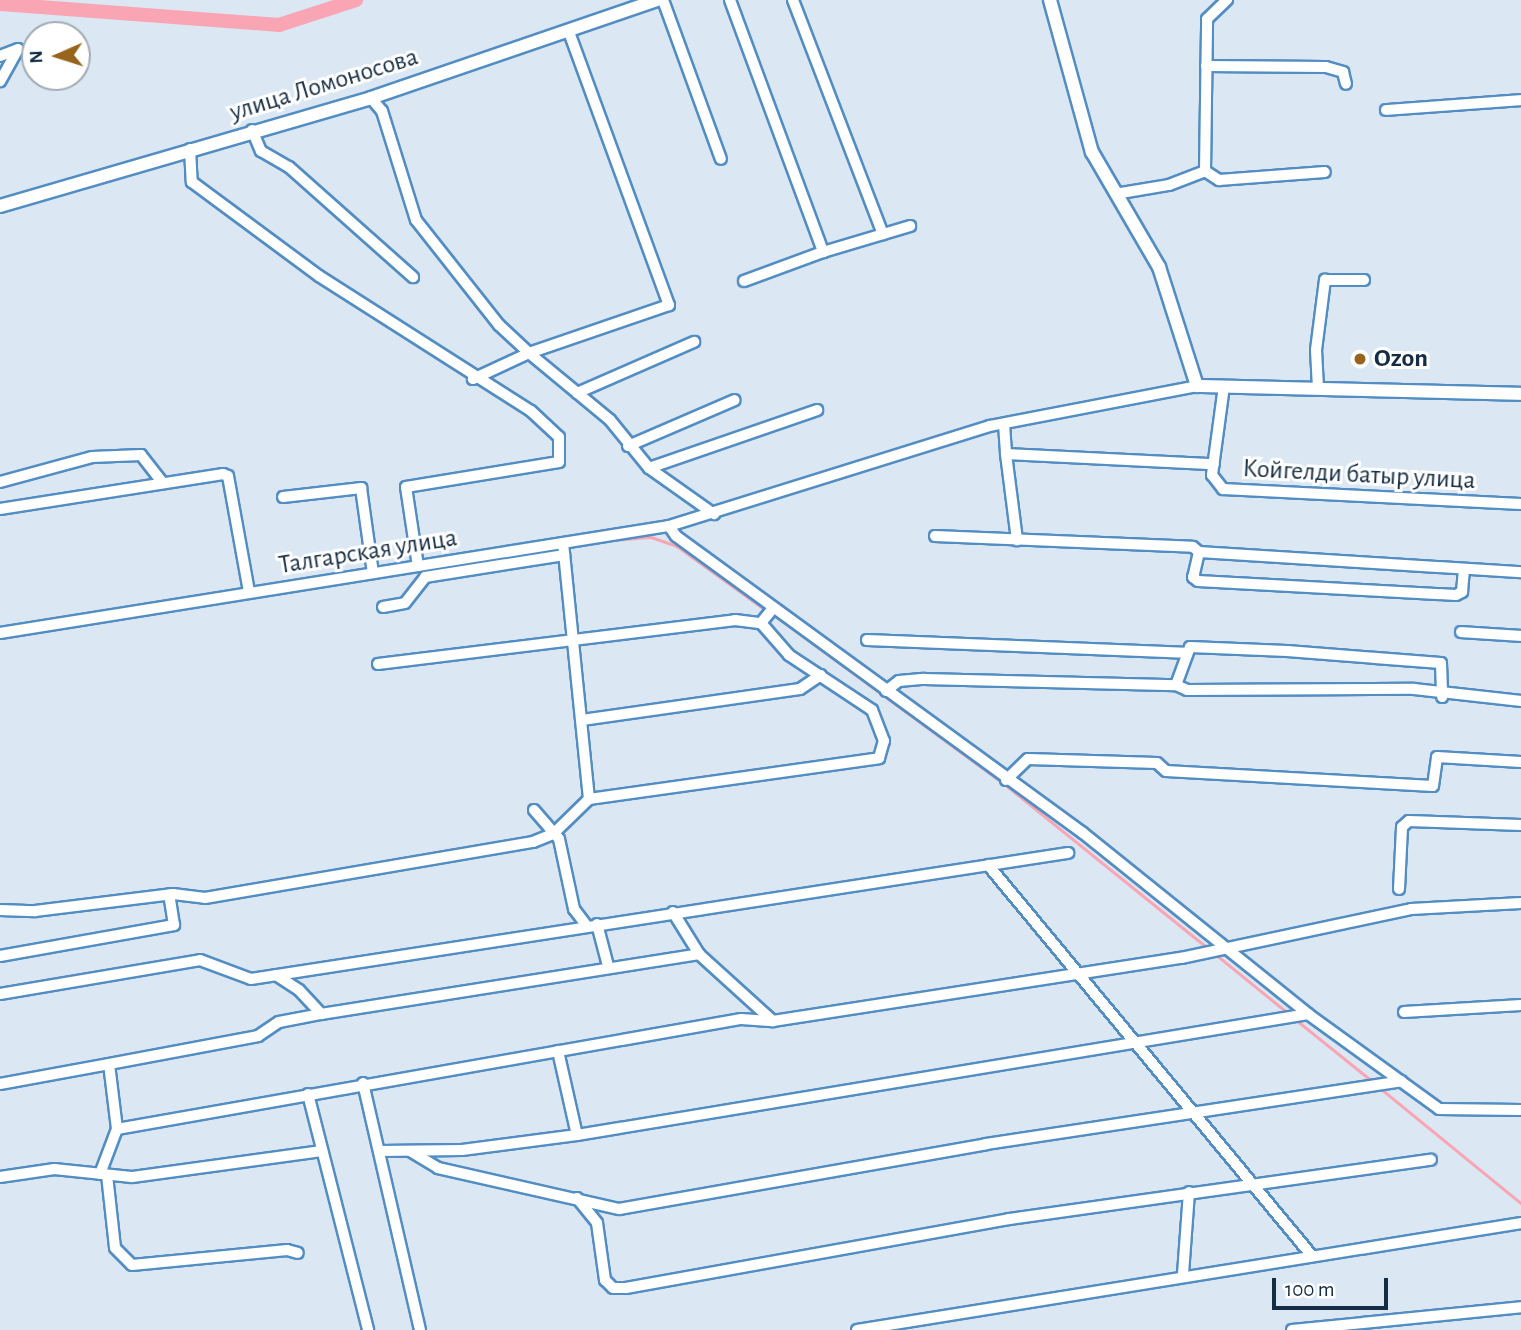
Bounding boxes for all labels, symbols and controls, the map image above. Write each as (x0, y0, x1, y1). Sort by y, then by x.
north arrow (21, 21, 91, 91)
street label: улица Ломоносова (226, 42, 422, 128)
text: N (27, 50, 46, 64)
place label: Ozon (1374, 343, 1428, 375)
marker: Ozon (1352, 351, 1368, 367)
street label: Койгелди батыр улица (1242, 453, 1476, 497)
street label: Талгарская улица (277, 523, 459, 581)
scale bar (1276, 1264, 1392, 1308)
text: 100 m (1285, 1279, 1335, 1300)

